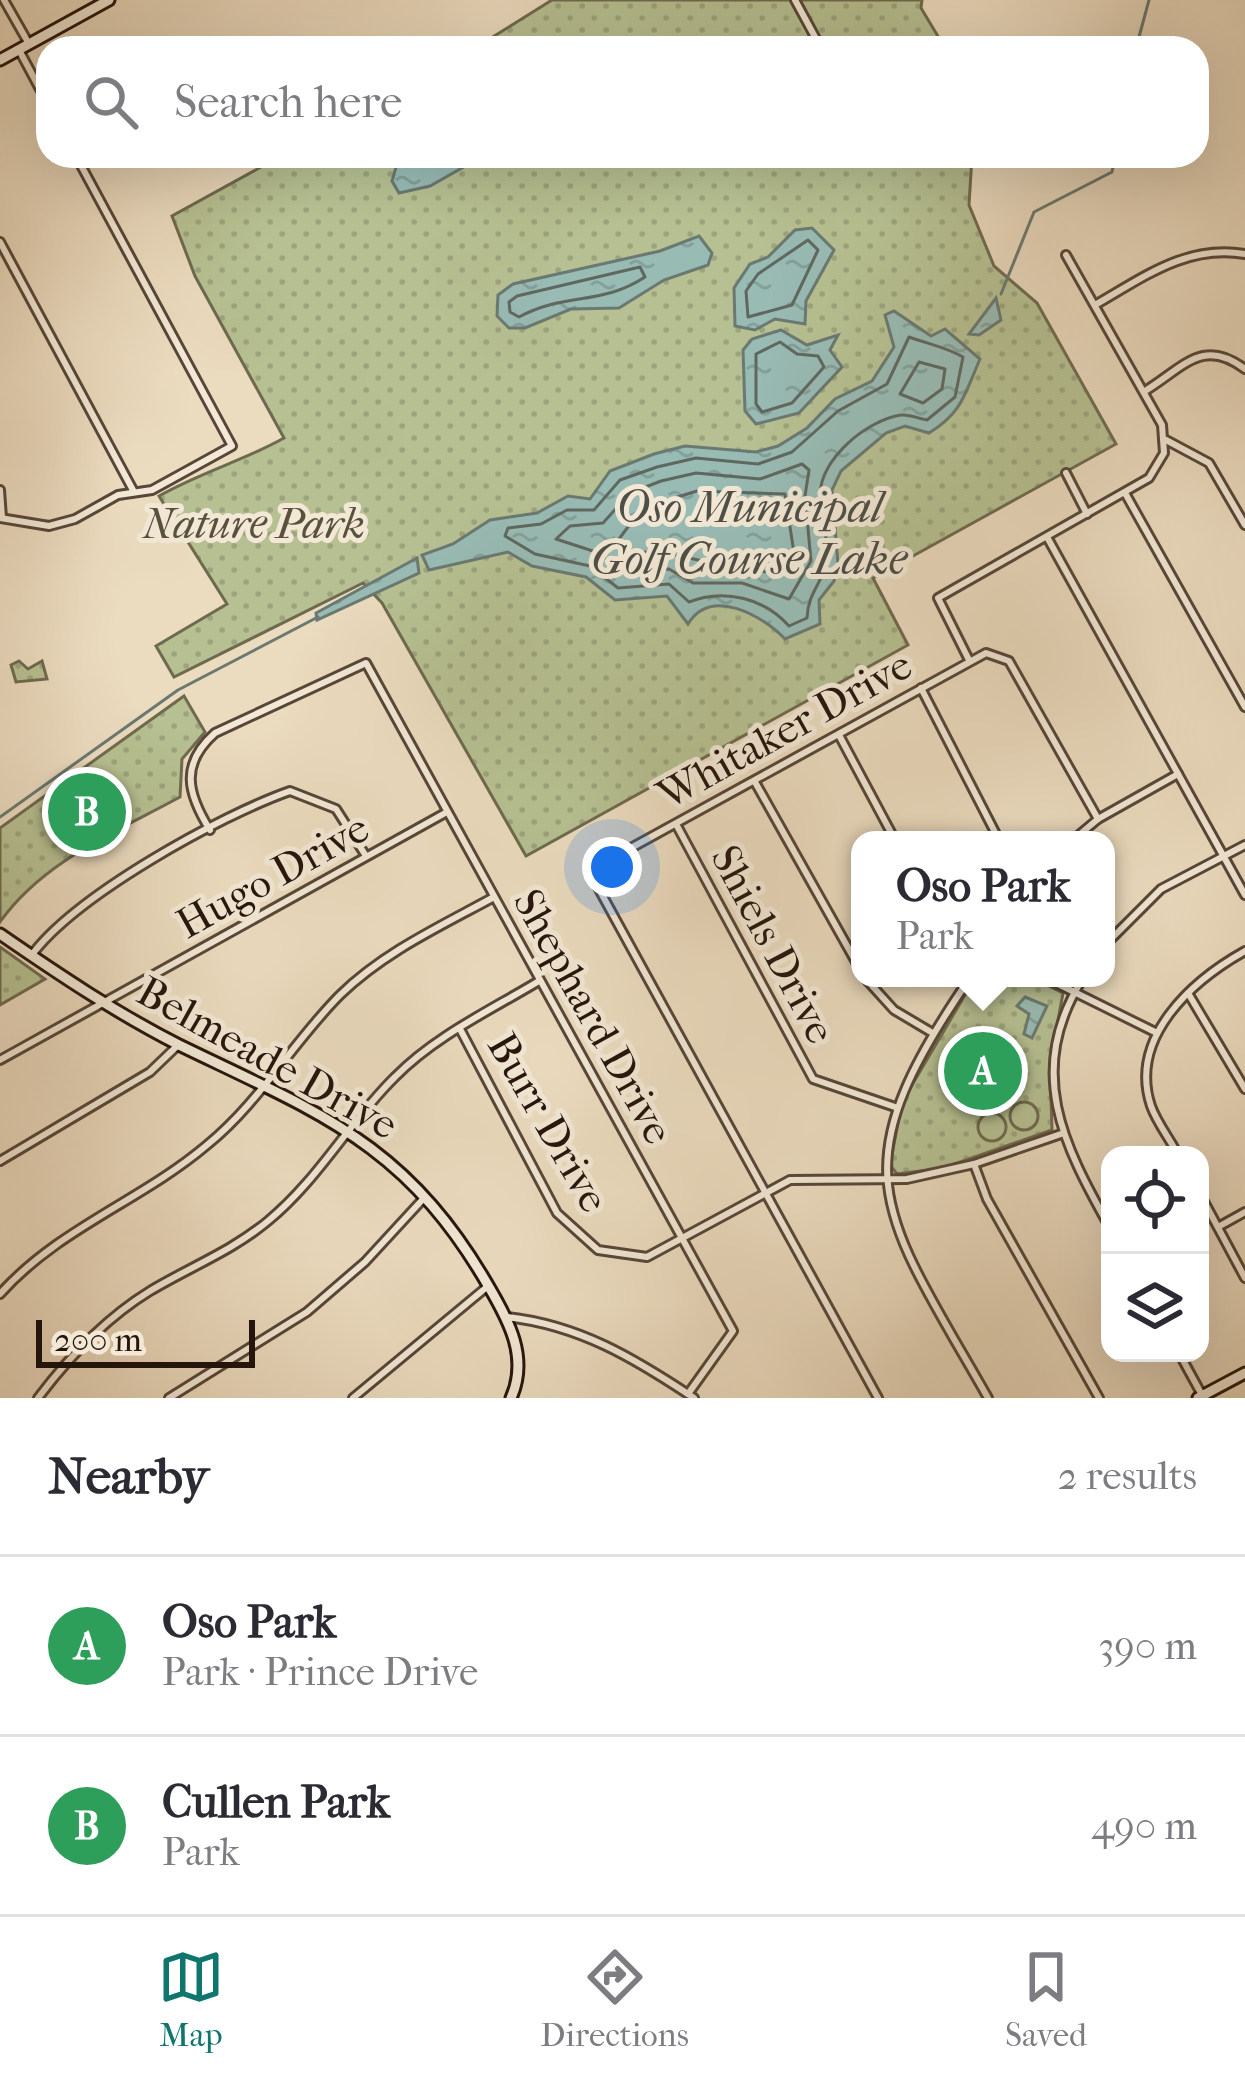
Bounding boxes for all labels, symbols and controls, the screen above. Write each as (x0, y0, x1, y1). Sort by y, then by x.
search box (36, 36, 1209, 168)
icon: search (78, 69, 144, 135)
text: Search here (174, 76, 402, 129)
water label: Oso Municipal Golf Course Lake (591, 481, 909, 586)
park label: Nature Park (141, 500, 365, 549)
street label: Whitaker Drive (648, 640, 920, 821)
pin: B (48, 767, 126, 857)
street label: Hugo Drive (168, 804, 377, 949)
popup (851, 831, 1115, 987)
your location (582, 837, 642, 897)
street label: Shiels Drive (700, 838, 845, 1052)
text: Oso Park (896, 860, 1070, 913)
street label: Shephard Drive (503, 881, 683, 1152)
text: Park (896, 913, 973, 959)
street label: Belmeade Drive (129, 967, 406, 1150)
street label: Burr Drive (477, 1025, 619, 1221)
pin: A (944, 1026, 1022, 1116)
map controls (1101, 1146, 1209, 1362)
button: locate (1101, 1146, 1209, 1254)
button: layers (1101, 1254, 1209, 1362)
scale bar (36, 1314, 255, 1367)
text: 200 m (54, 1321, 142, 1360)
text: Nearby (48, 1446, 209, 1506)
text: 2 results (1058, 1453, 1197, 1499)
text: Oso Park (162, 1596, 336, 1649)
text: A (74, 1623, 100, 1669)
text: 390 m (1098, 1623, 1197, 1669)
text: Park · Prince Drive (162, 1649, 478, 1695)
text: Cullen Park (162, 1776, 390, 1829)
text: B (74, 1803, 100, 1849)
text: 490 m (1091, 1803, 1197, 1849)
text: Park (162, 1829, 240, 1875)
tab: Map (158, 1944, 224, 2055)
tab: Directions (540, 1944, 689, 2055)
tab: Saved (1005, 1944, 1087, 2055)

